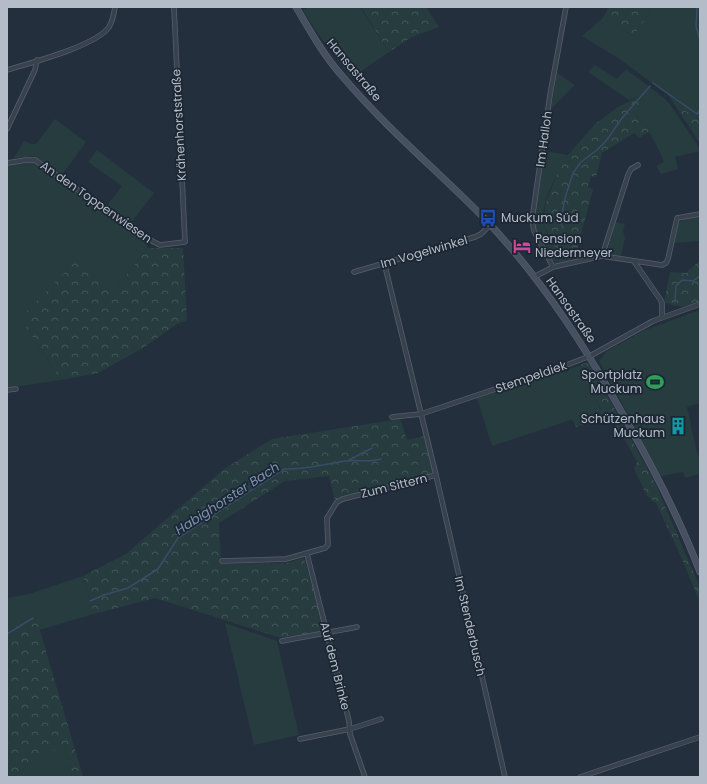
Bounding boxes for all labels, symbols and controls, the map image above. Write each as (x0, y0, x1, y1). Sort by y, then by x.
street label: Hansastraße (323, 35, 386, 105)
street label: Krähenhorststraße (167, 69, 190, 181)
street label: Im Halloh (531, 110, 556, 168)
street label: An den Toppenwiesen (37, 157, 155, 247)
bus stop icon: Muckum Süd (478, 208, 498, 228)
place label: Muckum Süd (501, 209, 579, 226)
place label: Pension Niedermeyer (535, 230, 613, 261)
street label: Im Vogelwinkel (378, 231, 469, 272)
hotel icon: Pension Niedermeyer (512, 236, 532, 256)
street label: Hansastraße (542, 273, 601, 346)
street label: Stempeldiek (493, 356, 570, 397)
place label: Sportplatz Muckum (581, 366, 642, 397)
sports icon: Sportplatz Muckum (645, 372, 665, 392)
place label: Schützenhaus Muckum (581, 410, 665, 441)
building icon: Schützenhaus Muckum (668, 416, 688, 436)
water label: Habighorster Bach (171, 457, 283, 539)
street label: Zum Sittern (359, 469, 429, 502)
street label: Im Stenderbusch (451, 574, 490, 678)
street label: Auf dem Brinke (316, 620, 355, 712)

